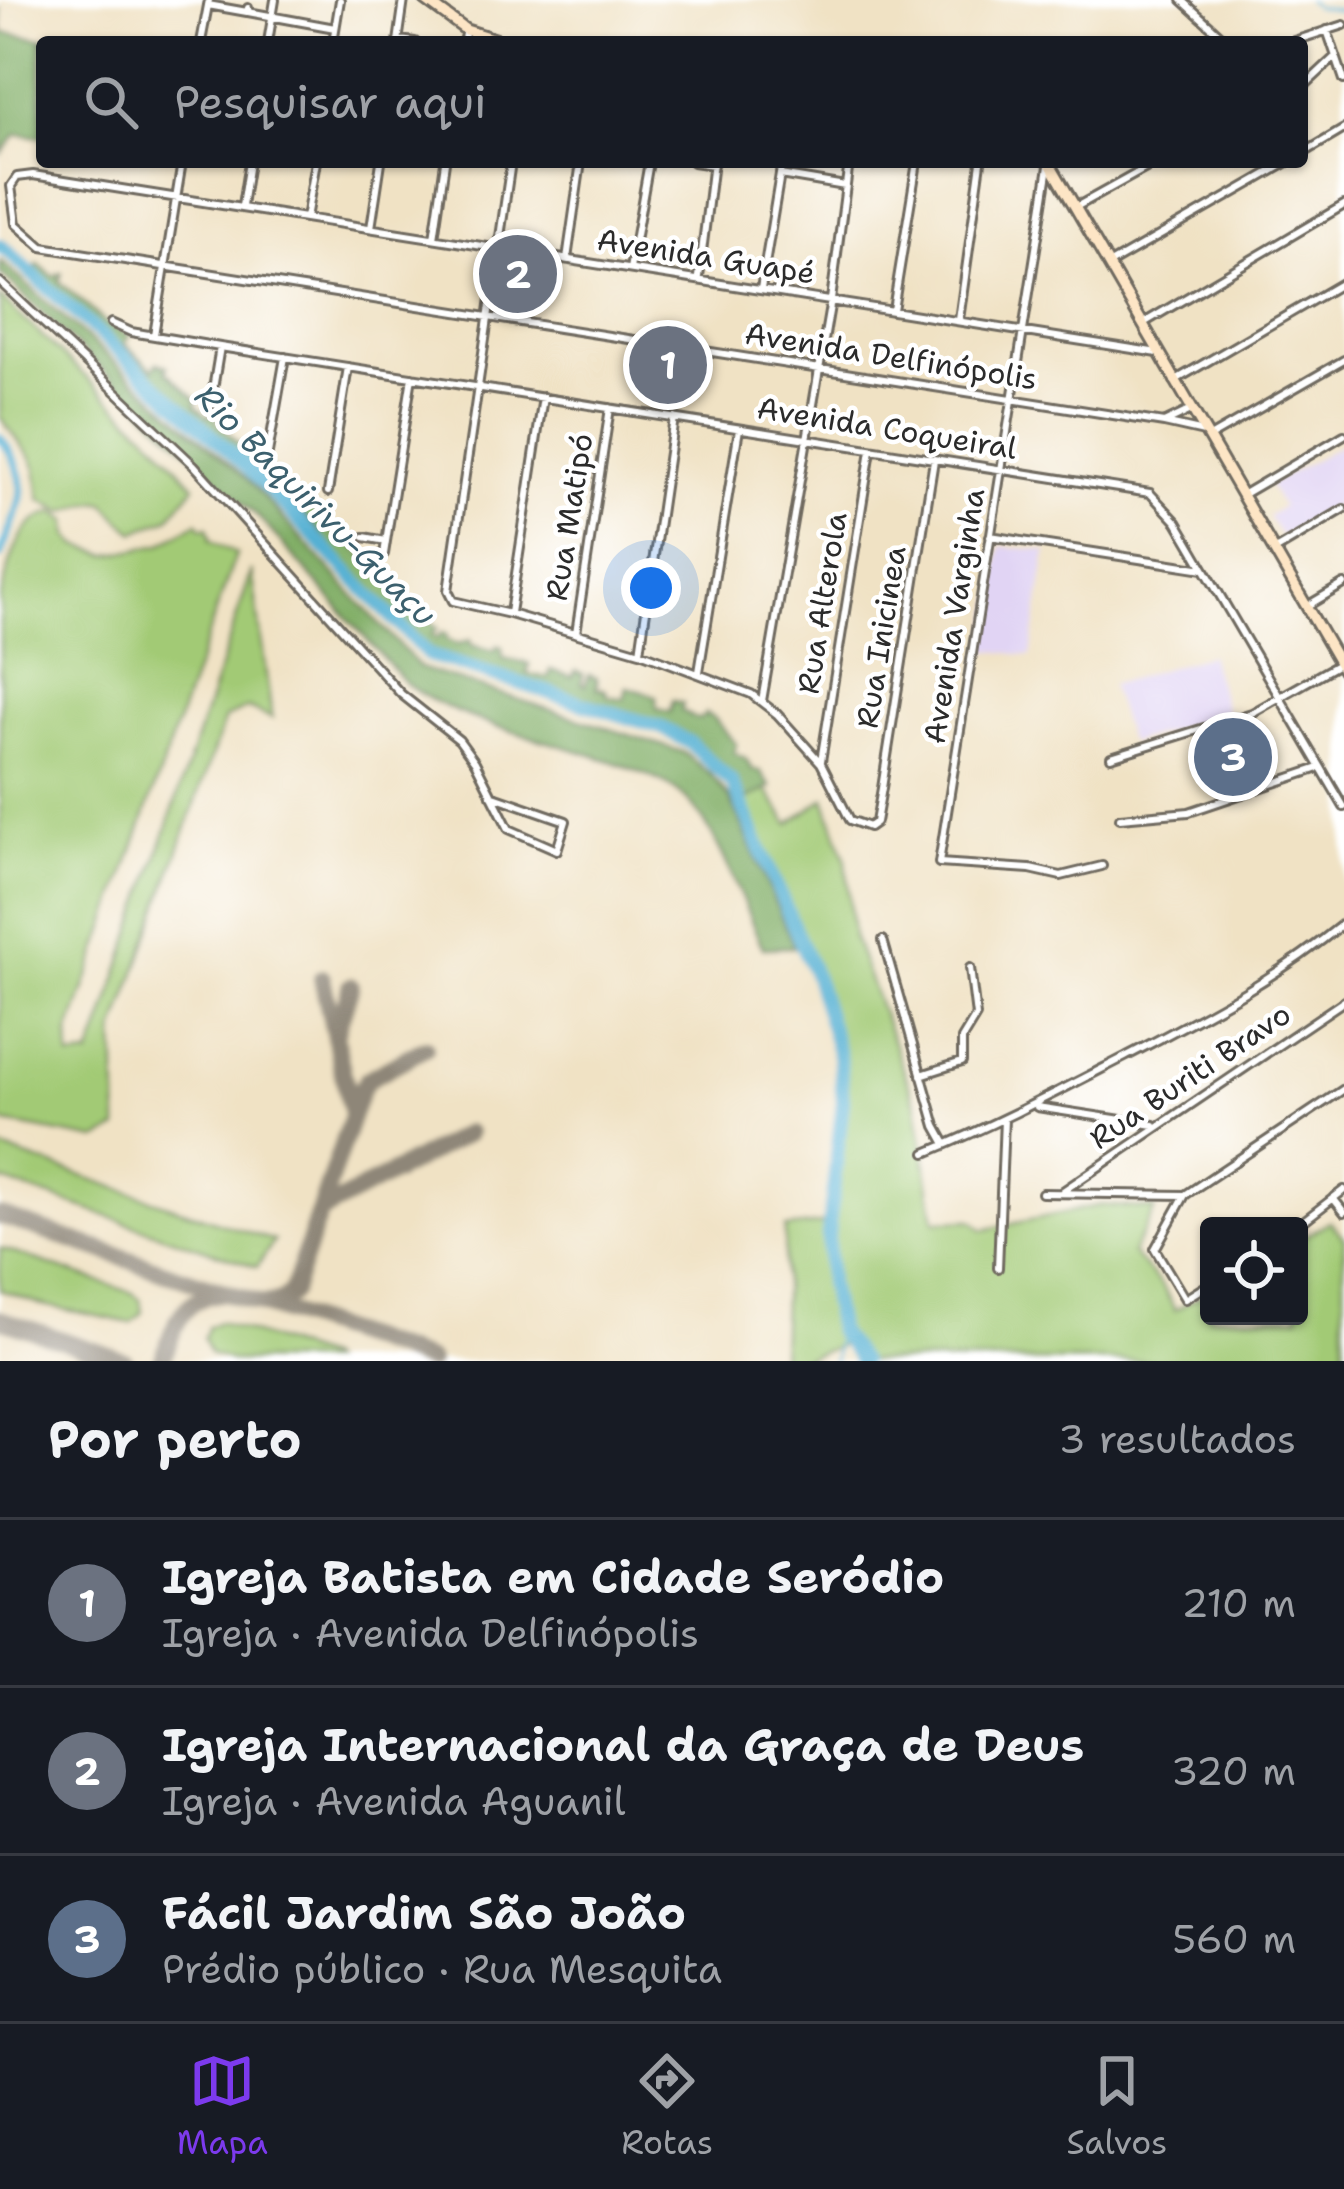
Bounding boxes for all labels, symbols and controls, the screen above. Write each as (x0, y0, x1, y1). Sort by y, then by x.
search box (36, 36, 1308, 168)
icon: search (78, 69, 144, 135)
text: Pesquisar aqui (174, 72, 487, 132)
street label: Avenida Guapé (594, 219, 818, 293)
pin: 2 (479, 229, 557, 319)
street label: Avenida Delfinópolis (742, 313, 1040, 399)
pin: 1 (629, 320, 707, 410)
water label: Rio Baquirivu-Guaçu (185, 374, 447, 636)
street label: Avenida Coqueiral (754, 387, 1020, 469)
street label: Rua Matipó (536, 430, 602, 604)
street label: Avenida Varginha (914, 485, 994, 747)
street label: Rua Alterola (787, 509, 857, 697)
street label: Rua Inicinea (846, 543, 916, 731)
your location (621, 558, 681, 618)
pin: 3 (1194, 712, 1272, 802)
street label: Rua Buriti Bravo (1081, 993, 1299, 1159)
map controls (1200, 1217, 1308, 1325)
button: locate (1200, 1217, 1308, 1325)
text: Por perto (48, 1405, 302, 1473)
text: 3 resultados (1058, 1413, 1296, 1465)
text: Igreja Batista em Cidade Seródio (162, 1547, 944, 1607)
text: 1 (78, 1577, 96, 1629)
text: 210 m (1181, 1577, 1296, 1629)
text: Igreja · Avenida Delfinópolis (162, 1607, 699, 1659)
text: Igreja Internacional da Graça de Deus (162, 1715, 1084, 1775)
text: 2 (73, 1745, 101, 1797)
text: 320 m (1171, 1745, 1296, 1797)
text: Igreja · Avenida Aguanil (162, 1775, 625, 1827)
text: Fácil Jardim São João (162, 1883, 686, 1943)
text: 3 (73, 1913, 101, 1965)
text: 560 m (1172, 1913, 1296, 1965)
text: Prédio público · Rua Mesquita (162, 1943, 722, 1995)
tab: Mapa (177, 2048, 268, 2165)
tab: Rotas (621, 2048, 713, 2165)
tab: Salvos (1066, 2048, 1167, 2165)

